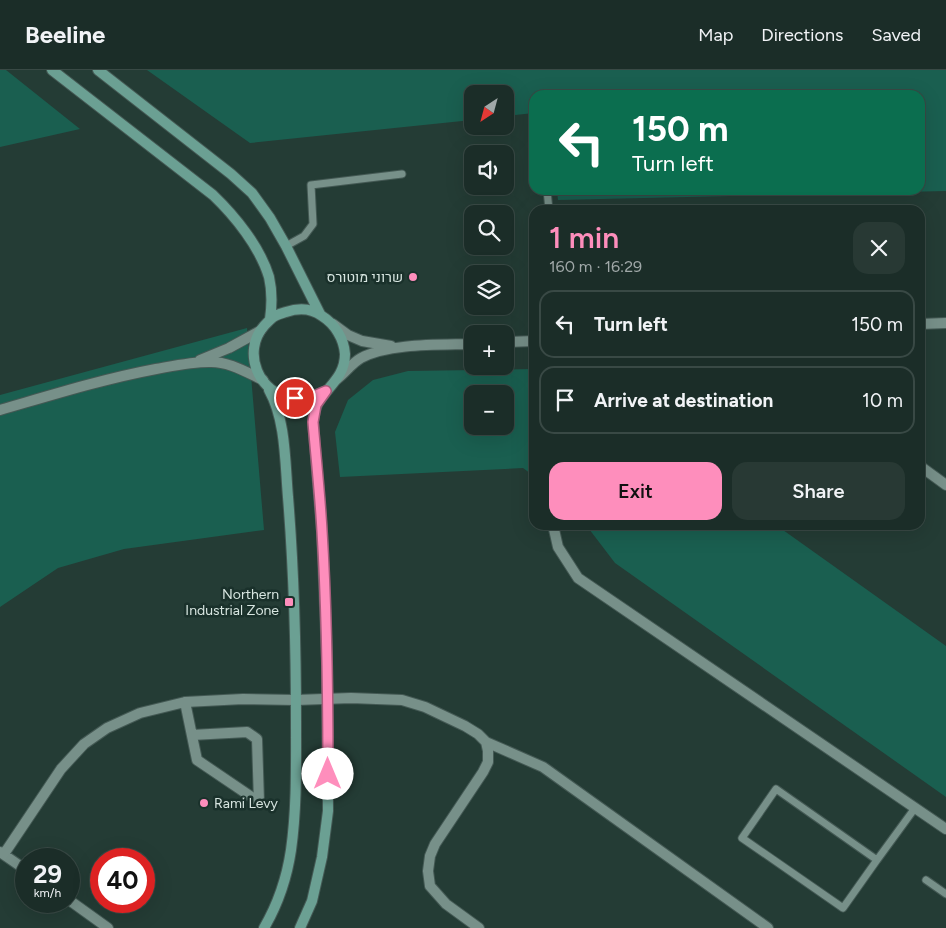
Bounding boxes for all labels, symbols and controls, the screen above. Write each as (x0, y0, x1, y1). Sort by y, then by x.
text: Beeline (25, 20, 105, 49)
text: Map (698, 24, 733, 46)
text: Directions (761, 24, 843, 46)
text: Saved (871, 24, 921, 46)
north arrow (464, 85, 514, 135)
map controls (464, 85, 514, 435)
text: 150 m (632, 108, 729, 150)
icon: left (549, 110, 614, 175)
button: sound (464, 145, 514, 195)
text: Turn left (632, 150, 714, 177)
button: search (464, 205, 514, 255)
text: 1 min (549, 219, 619, 256)
button: close (853, 222, 905, 274)
text: 160 m · 16:29 (549, 257, 642, 276)
button: layers (464, 265, 514, 315)
place label: שרוני מוטורס (327, 269, 403, 286)
marker: שרוני מוטורס (407, 271, 419, 283)
icon: left (551, 310, 579, 338)
text: Turn left (594, 313, 668, 336)
text: 150 m (851, 313, 903, 336)
button: + (464, 325, 514, 375)
pin (274, 377, 316, 419)
icon: arrive (281, 384, 309, 412)
button: − (464, 385, 514, 435)
icon: arrive (551, 386, 579, 414)
text: Arrive at destination (594, 389, 773, 412)
text: 10 m (862, 389, 903, 412)
button: Exit (549, 462, 722, 520)
button: Share (732, 462, 905, 520)
place label: Northern Industrial Zone (185, 586, 279, 619)
marker: Northern Industrial Zone (283, 596, 295, 608)
position arrow (301, 747, 353, 799)
place label: Rami Levy (214, 795, 279, 812)
marker: Rami Levy (198, 797, 210, 809)
speed limit sign: 40 (90, 848, 155, 913)
text: 29 (33, 859, 62, 889)
text: km/h (34, 886, 61, 900)

